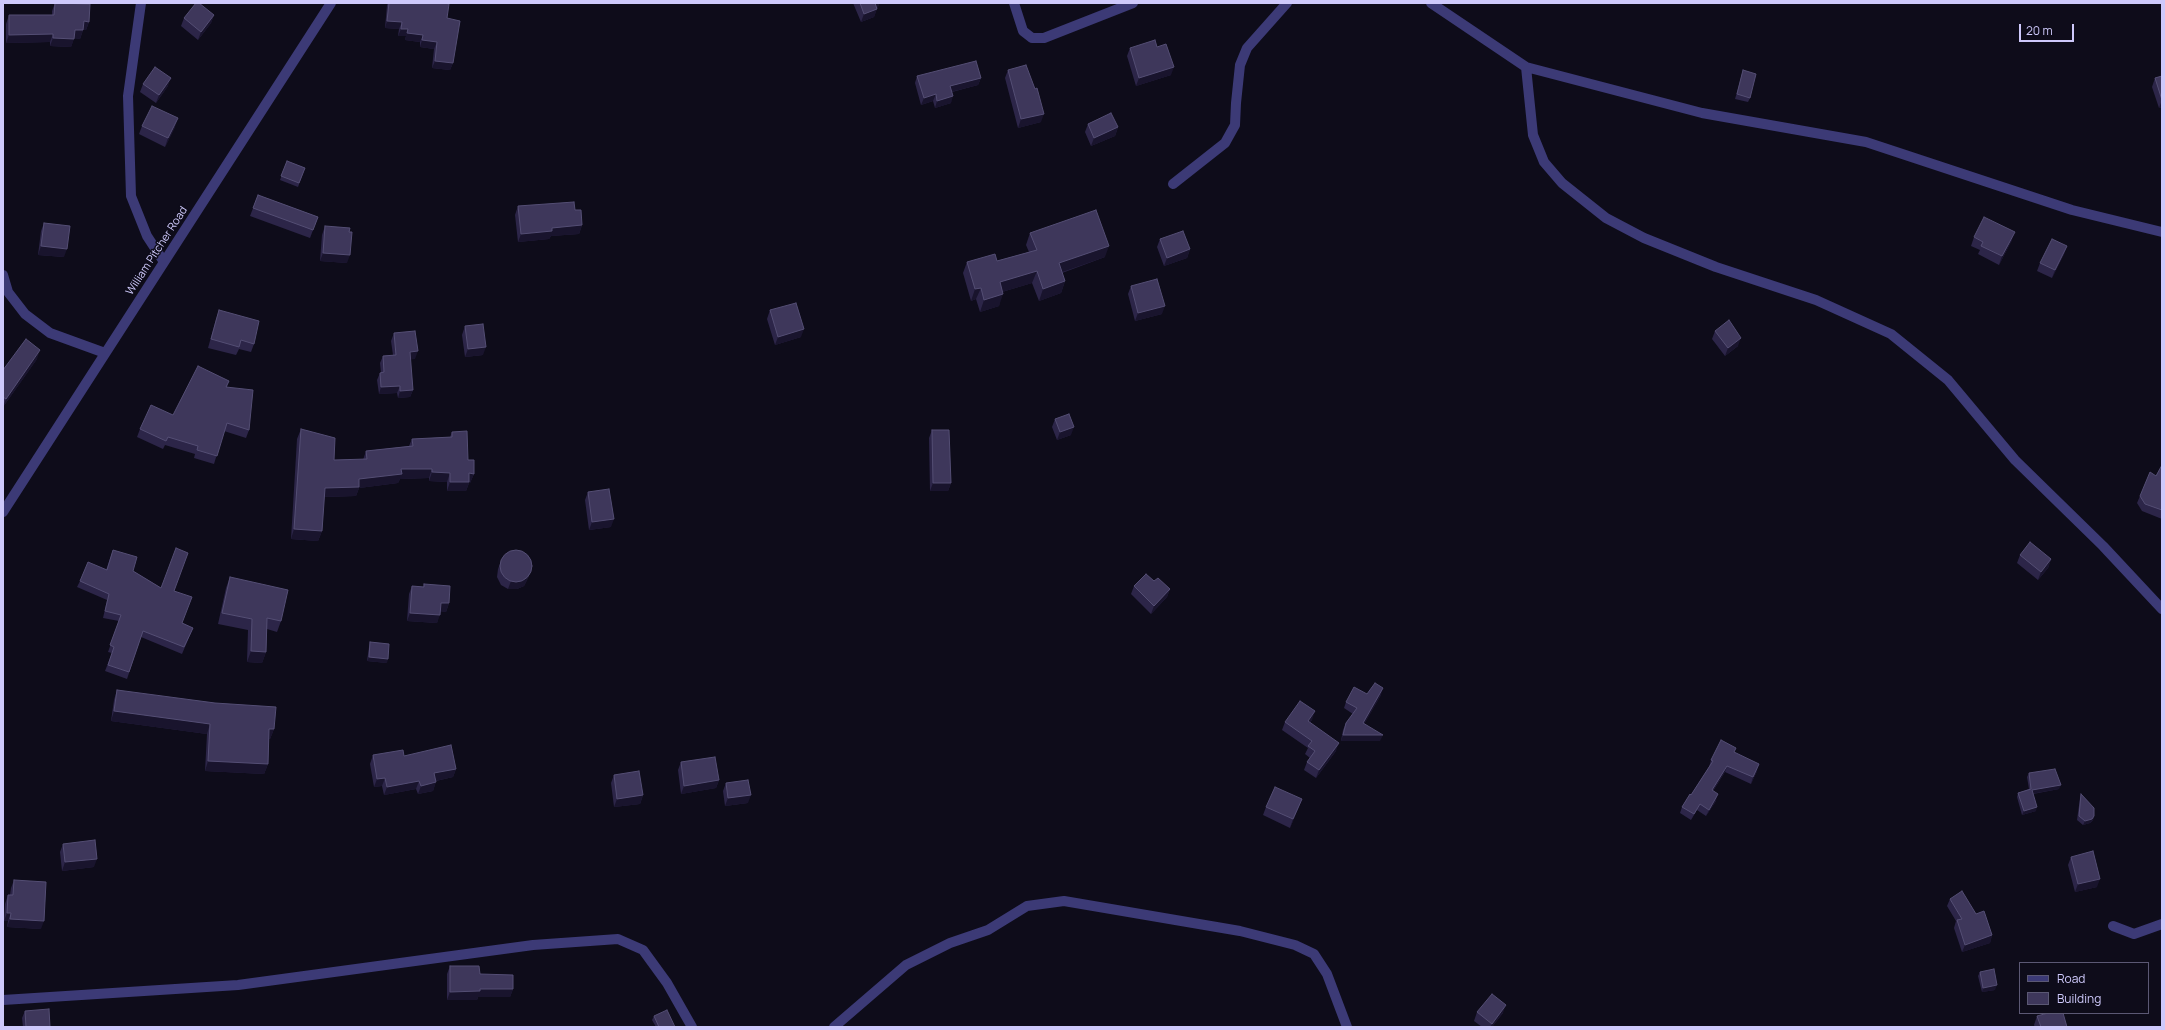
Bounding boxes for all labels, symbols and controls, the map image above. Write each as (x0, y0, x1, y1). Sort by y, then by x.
scale bar (2021, 16, 2076, 42)
text: 20 m (2026, 22, 2053, 39)
street label: William Pitcher Road (124, 204, 190, 298)
legend (2019, 962, 2149, 1014)
text: Road (2057, 970, 2085, 987)
text: Building (2057, 990, 2101, 1007)

